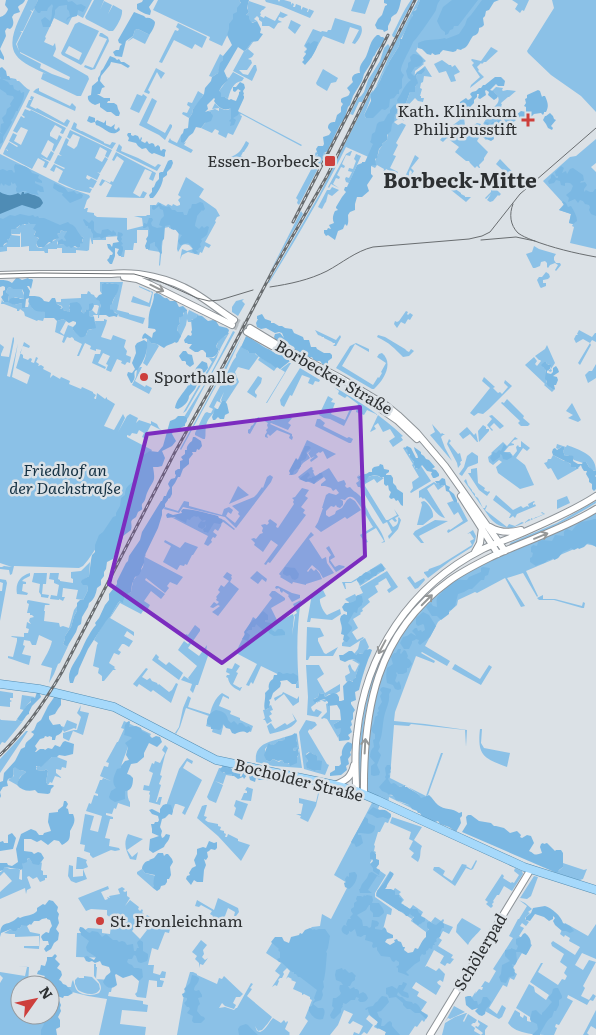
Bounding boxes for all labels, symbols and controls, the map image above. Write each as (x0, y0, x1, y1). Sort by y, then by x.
place label: Kath. Klinikum Philippusstift (398, 98, 517, 140)
marker: Kath. Klinikum Philippusstift (521, 113, 535, 127)
place label: Essen-Borbeck (207, 148, 319, 172)
marker: Essen-Borbeck (323, 154, 337, 168)
district label: Borbeck-Mitte (383, 163, 537, 194)
one-way arrow (149, 284, 164, 293)
street label: Borbecker Straße (271, 333, 398, 420)
place label: Sporthalle (154, 364, 235, 388)
marker: Sporthalle (138, 371, 150, 383)
park label: Friedhof an der Dachstraße (9, 457, 121, 499)
one-way arrow (533, 531, 548, 540)
one-way arrow (421, 594, 433, 606)
one-way arrow (377, 640, 387, 655)
one-way arrow (361, 738, 370, 754)
street label: Bocholder Straße (232, 751, 366, 807)
place label: St. Fronleichnam (110, 908, 243, 932)
street label: Schölerpad (447, 908, 512, 995)
marker: St. Fronleichnam (94, 915, 106, 927)
north arrow (10, 975, 60, 1025)
text: N (35, 982, 58, 1003)

